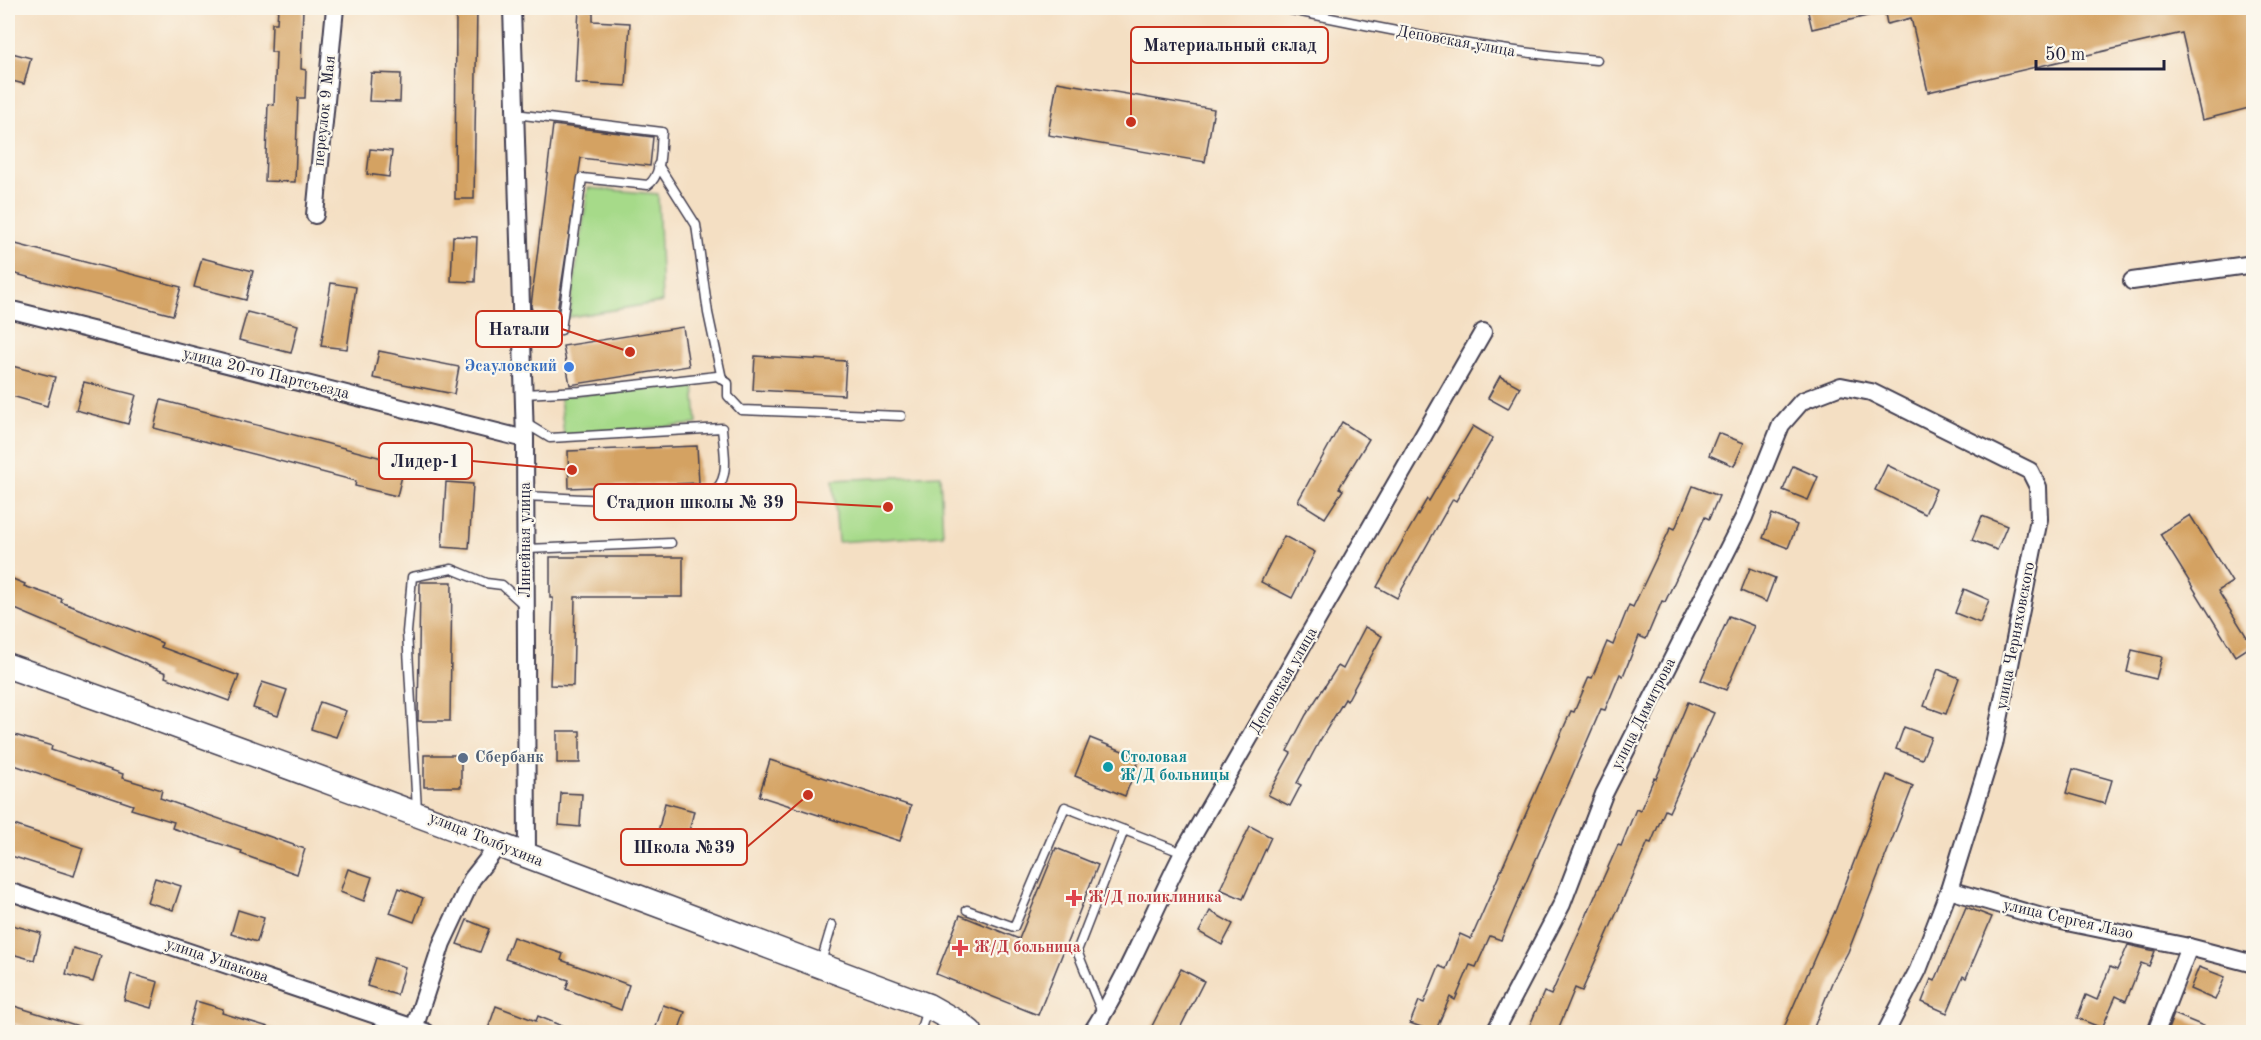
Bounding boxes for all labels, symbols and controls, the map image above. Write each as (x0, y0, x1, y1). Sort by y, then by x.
street label: Деповская улица (1395, 24, 1517, 60)
callout: Материальный склад (1131, 27, 1328, 63)
scale bar (2036, 33, 2164, 71)
text: Материальный склад (1143, 37, 1317, 55)
text: 50 m (2045, 46, 2085, 64)
street label: переулок 9 Мая (311, 55, 339, 167)
callout: Натали (476, 311, 562, 347)
text: Натали (488, 321, 550, 339)
street label: улица 20-го Партсъезда (181, 346, 351, 402)
place label: Эсауловский (465, 359, 557, 375)
marker: Эсауловский (562, 360, 576, 374)
callout: Лидер-1 (379, 443, 472, 479)
text: Лидер-1 (390, 453, 460, 471)
street label: Линейная улица (518, 482, 534, 598)
callout: Стадион школы № 39 (594, 484, 796, 520)
text: Стадион школы № 39 (606, 494, 784, 512)
street label: улица Черняховского (1994, 561, 2038, 711)
street label: Деповская улица (1247, 625, 1321, 737)
street label: улица Димитрова (1609, 655, 1679, 772)
place label: Сбербанк (475, 750, 544, 766)
place label: Столовая Ж/Д больницы (1120, 750, 1230, 784)
marker: Сбербанк (456, 751, 470, 765)
marker: Столовая Ж/Д больницы (1101, 760, 1115, 774)
street label: улица Толбухина (427, 810, 546, 870)
callout: Школа №39 (621, 829, 747, 865)
text: Школа №39 (633, 839, 735, 857)
marker: Ж/Д поликлиника (1065, 889, 1083, 907)
place label: Ж/Д поликлиника (1088, 890, 1222, 906)
street label: улица Сергея Лазо (2001, 897, 2135, 943)
street label: улица Ушакова (163, 936, 271, 986)
marker: Ж/Д больница (951, 939, 969, 957)
place label: Ж/Д больница (974, 940, 1081, 956)

